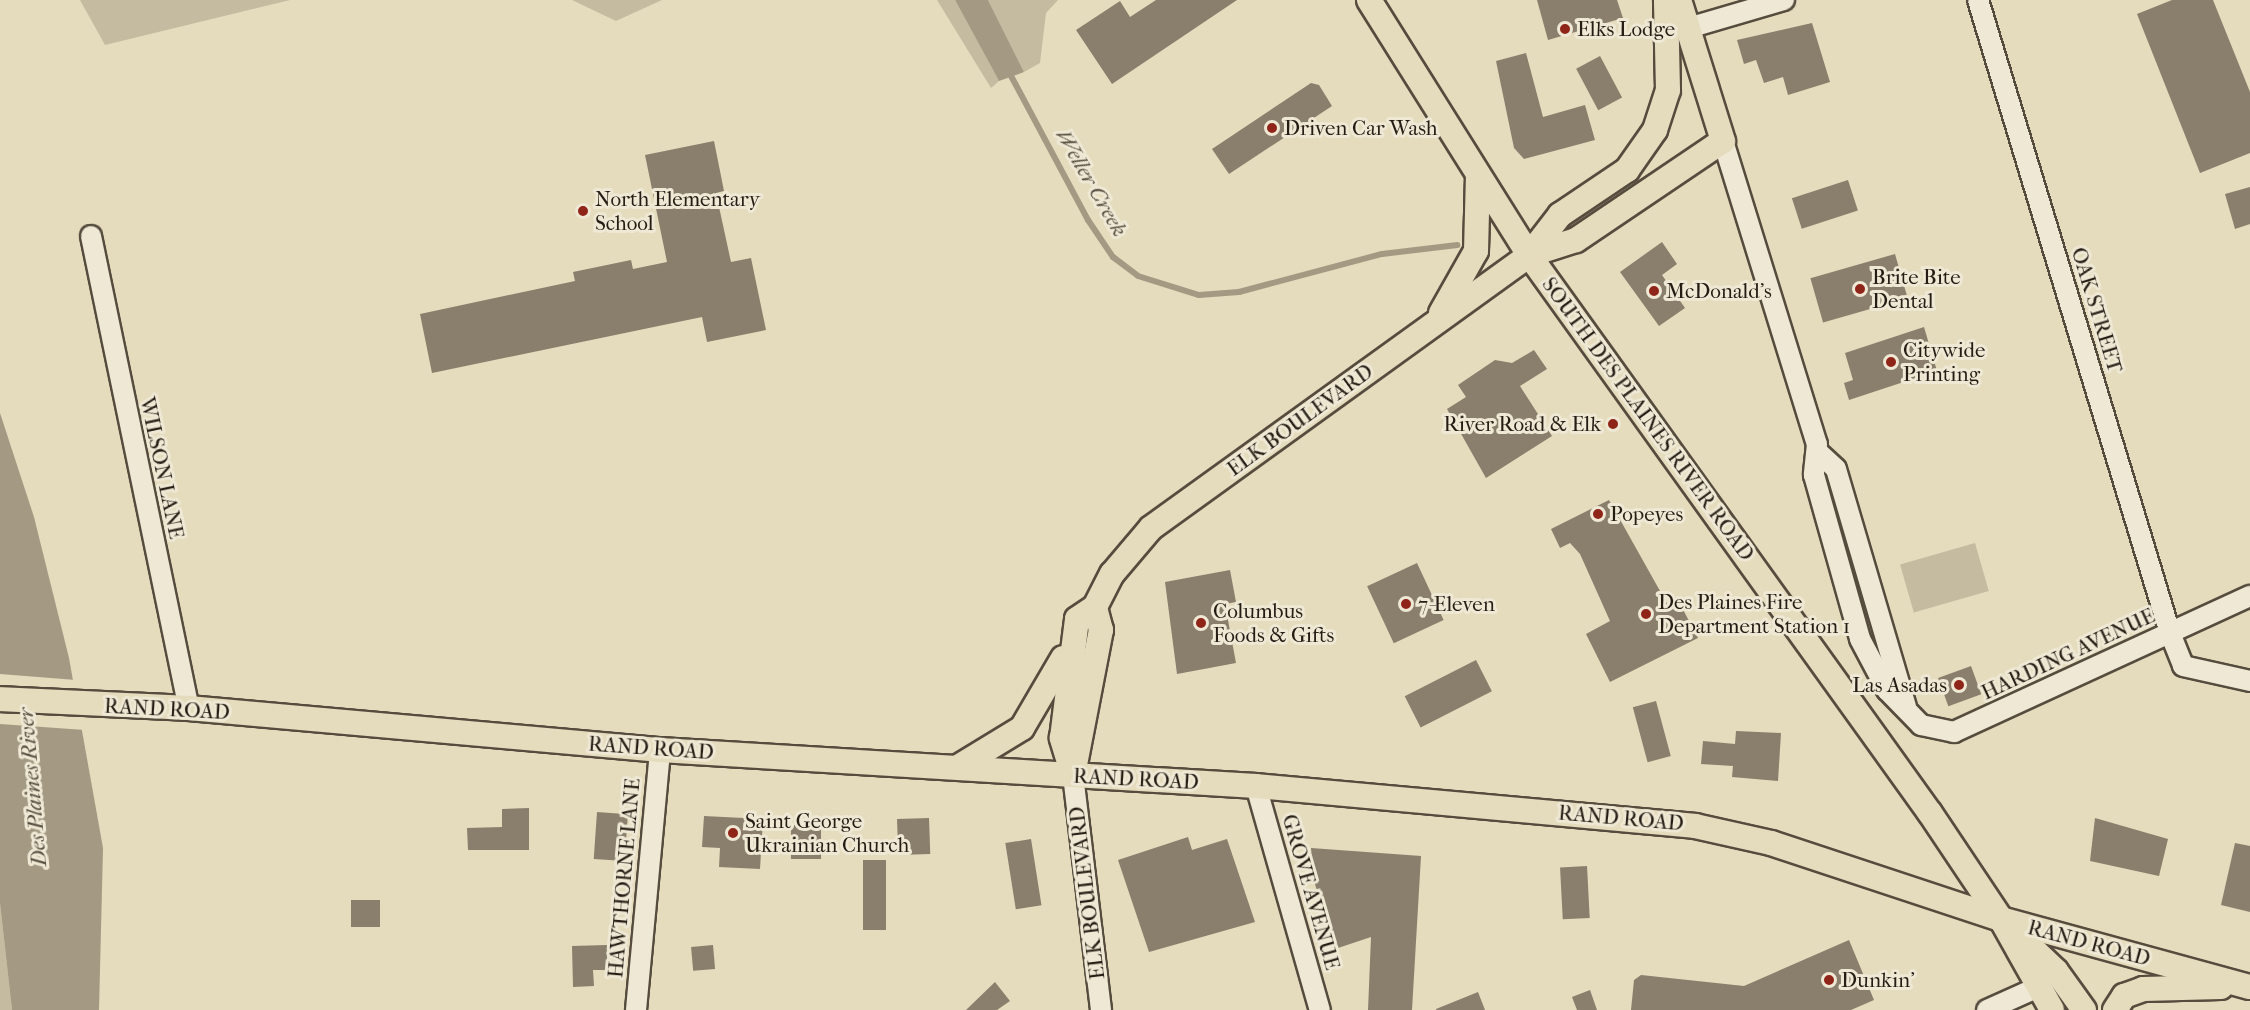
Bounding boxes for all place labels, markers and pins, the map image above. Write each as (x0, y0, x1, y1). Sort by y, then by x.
place label: Elks Lodge (1577, 16, 1675, 42)
marker: Elks Lodge (1558, 22, 1572, 36)
place label: Driven Car Wash (1284, 115, 1438, 141)
marker: Driven Car Wash (1265, 121, 1279, 135)
place label: North Elementary School (595, 186, 760, 236)
marker: North Elementary School (576, 204, 590, 218)
place label: Brite Bite Dental (1872, 264, 1961, 314)
place label: McDonald's (1666, 278, 1772, 304)
marker: Brite Bite Dental (1853, 282, 1867, 296)
marker: McDonald's (1647, 284, 1661, 298)
place label: Citywide Printing (1903, 337, 1985, 387)
marker: Citywide Printing (1884, 355, 1898, 369)
place label: River Road & Elk (1444, 411, 1601, 437)
marker: River Road & Elk (1606, 417, 1620, 431)
place label: Popeyes (1610, 501, 1683, 527)
marker: Popeyes (1591, 507, 1605, 521)
place label: Des Plaines Fire Department Station 1 (1658, 589, 1850, 639)
place label: 7-Eleven (1418, 591, 1495, 617)
marker: 7-Eleven (1399, 597, 1413, 611)
place label: Columbus Foods & Gifts (1213, 598, 1334, 648)
marker: Des Plaines Fire Department Station 1 (1639, 607, 1653, 621)
marker: Columbus Foods & Gifts (1194, 616, 1208, 630)
place label: Las Asadas (1852, 672, 1947, 698)
marker: Las Asadas (1952, 678, 1966, 692)
place label: Saint George Ukrainian Church (745, 808, 909, 858)
marker: Saint George Ukrainian Church (726, 826, 740, 840)
place label: Dunkin' (1841, 967, 1915, 993)
marker: Dunkin' (1822, 973, 1836, 987)

